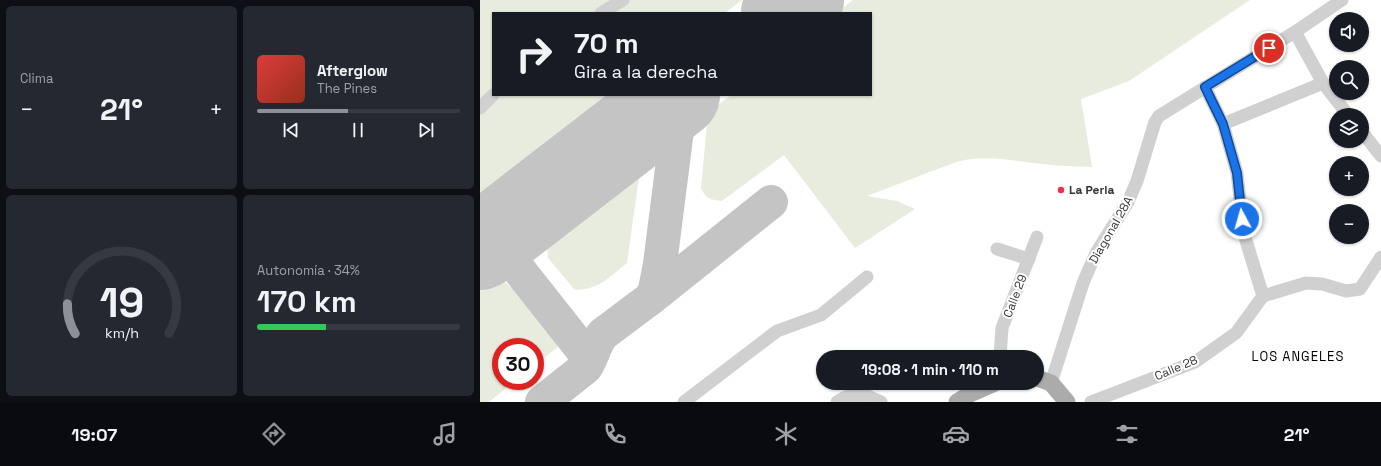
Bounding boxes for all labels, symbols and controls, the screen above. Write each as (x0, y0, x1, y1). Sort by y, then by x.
map controls (1329, 12, 1369, 244)
button: sound (1329, 12, 1369, 52)
text: 70 m (574, 25, 639, 61)
icon: right (508, 28, 560, 80)
pin (1252, 31, 1286, 65)
icon: arrive (1258, 37, 1280, 59)
text: Gira a la derecha (574, 60, 718, 83)
button: search (1329, 60, 1369, 100)
text: Afterglow (317, 61, 388, 80)
text: Clima (20, 70, 53, 87)
text: The Pines (317, 80, 377, 97)
text: 21° (100, 90, 143, 129)
text: − (20, 95, 34, 123)
text: + (209, 95, 223, 123)
button: layers (1329, 108, 1369, 148)
icon: previous (280, 119, 302, 141)
icon: pause (347, 119, 369, 141)
icon: next (415, 119, 437, 141)
button: + (1329, 156, 1369, 196)
place label: La Perla (1069, 182, 1114, 198)
marker: La Perla (1056, 185, 1066, 195)
street label: Diagonal 28A (1085, 193, 1137, 267)
position arrow (1221, 198, 1263, 240)
button: − (1329, 204, 1369, 244)
text: Autonomía · 34% (257, 262, 360, 279)
street label: Calle 29 (999, 272, 1031, 320)
text: 19 (99, 275, 144, 328)
text: 170 km (257, 282, 357, 321)
text: km/h (104, 323, 139, 341)
speed limit sign: 30 (492, 338, 544, 390)
district label: LOS ANGELES (1252, 348, 1344, 365)
street label: Calle 28 (1152, 352, 1200, 384)
text: 19:08 · 1 min · 110 m (861, 360, 999, 379)
icon: directions (260, 420, 288, 448)
icon: music (431, 420, 459, 448)
icon: phone (601, 420, 629, 448)
icon: climate (772, 420, 800, 448)
icon: car (942, 420, 970, 448)
icon: filters (1113, 420, 1141, 448)
text: 19:07 (71, 423, 117, 446)
text: 21° (1284, 423, 1310, 446)

